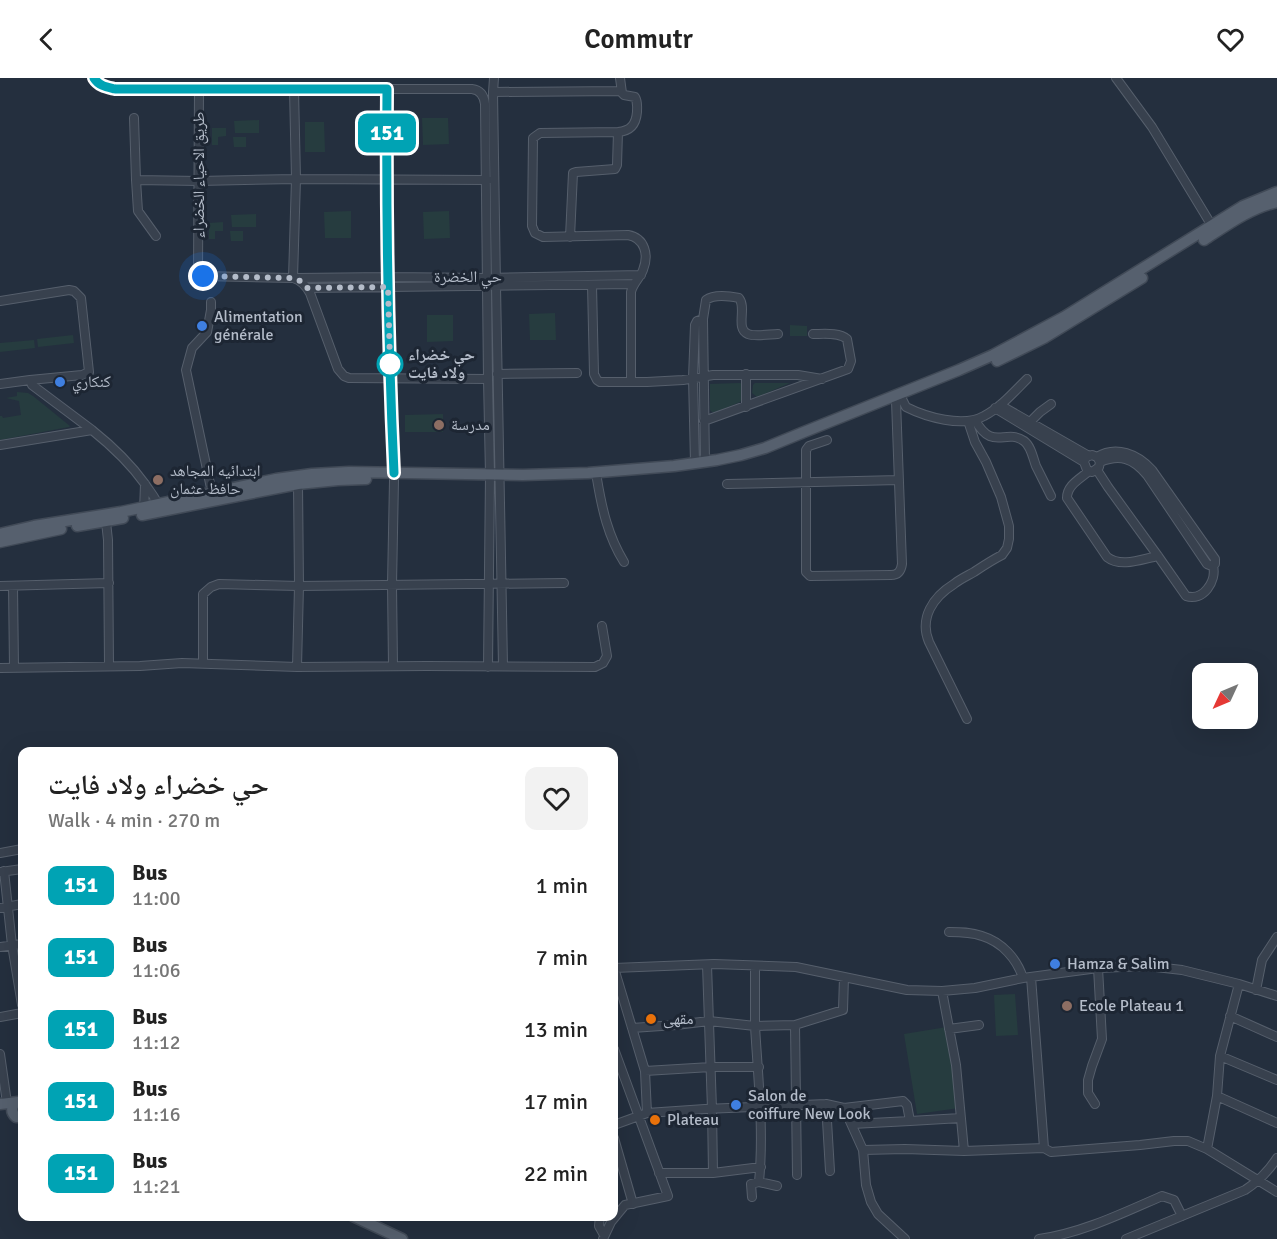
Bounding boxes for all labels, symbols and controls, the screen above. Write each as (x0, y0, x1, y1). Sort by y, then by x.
icon: back (30, 23, 63, 56)
text: Commutr (584, 23, 693, 56)
icon: heart (1214, 23, 1247, 56)
street label: طريق الاحياء الخضراء (189, 112, 209, 238)
line badge: 151 (352, 114, 422, 152)
text: 151 (370, 120, 404, 146)
your location (188, 261, 218, 291)
street label: حي الخضرة (434, 267, 502, 289)
place label: Alimentation générale (214, 307, 303, 345)
marker: Alimentation générale (195, 319, 209, 333)
place label: حي خضراء ولاد فايت (408, 345, 475, 383)
marker: حي خضراء ولاد فايت (377, 351, 403, 377)
place label: كنكاري (72, 372, 111, 394)
marker: كنكاري (53, 375, 67, 389)
place label: مدرسة (451, 415, 490, 435)
marker: مدرسة (432, 418, 446, 432)
place label: ابتدائيه المجاهد حافظ عثمان (170, 461, 261, 499)
marker: ابتدائيه المجاهد حافظ عثمان (151, 473, 165, 487)
north arrow (1192, 663, 1258, 729)
map controls (1192, 663, 1258, 729)
button: heart (525, 767, 588, 830)
text: حي خضراء ولاد فايت (48, 768, 269, 802)
text: Walk · 4 min · 270 m (48, 808, 220, 833)
text: Bus (132, 859, 167, 886)
text: 151 (64, 872, 98, 898)
text: 1 min (536, 872, 588, 899)
text: 11:00 (132, 886, 181, 911)
text: Bus (132, 931, 167, 958)
text: 151 (64, 944, 98, 970)
text: 7 min (536, 944, 588, 971)
place label: Hamza & Salim (1067, 954, 1170, 974)
marker: Hamza & Salim (1048, 957, 1062, 971)
text: 11:06 (132, 958, 181, 983)
place label: Ecole Plateau 1 (1079, 996, 1184, 1016)
marker: Ecole Plateau 1 (1060, 999, 1074, 1013)
text: Bus (132, 1003, 167, 1030)
place label: مقهى (663, 1009, 694, 1029)
marker: مقهى (644, 1012, 658, 1026)
text: 151 (64, 1016, 98, 1042)
text: 13 min (524, 1016, 588, 1043)
text: 11:12 (132, 1030, 181, 1055)
text: Bus (132, 1075, 167, 1102)
place label: Salon de coiffure New Look (748, 1086, 871, 1124)
text: 151 (64, 1088, 98, 1114)
text: 17 min (524, 1088, 588, 1115)
marker: Salon de coiffure New Look (729, 1098, 743, 1112)
text: 11:16 (132, 1102, 181, 1127)
place label: Plateau (667, 1110, 719, 1130)
marker: Plateau (648, 1113, 662, 1127)
text: Bus (132, 1147, 167, 1174)
text: 151 (64, 1160, 98, 1186)
text: 22 min (524, 1160, 588, 1187)
text: 11:21 (132, 1174, 181, 1199)

